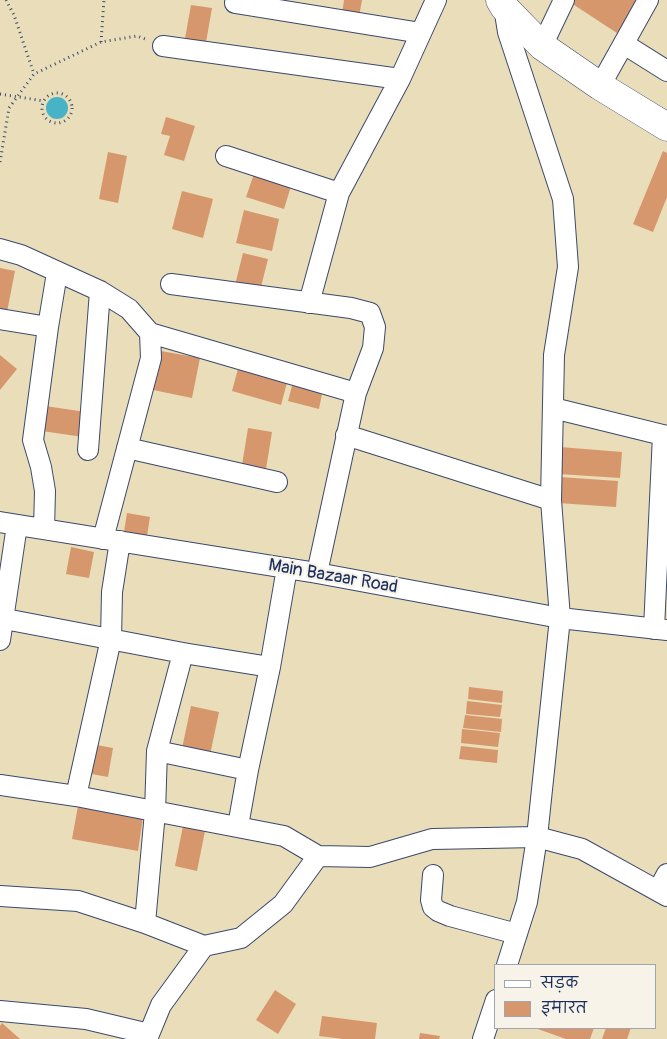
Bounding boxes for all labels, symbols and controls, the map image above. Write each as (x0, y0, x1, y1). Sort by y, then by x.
street label: Main Bazaar Road (267, 555, 399, 599)
legend (494, 964, 657, 1029)
text: सड़क (541, 974, 578, 993)
text: इमारत (541, 999, 587, 1018)

